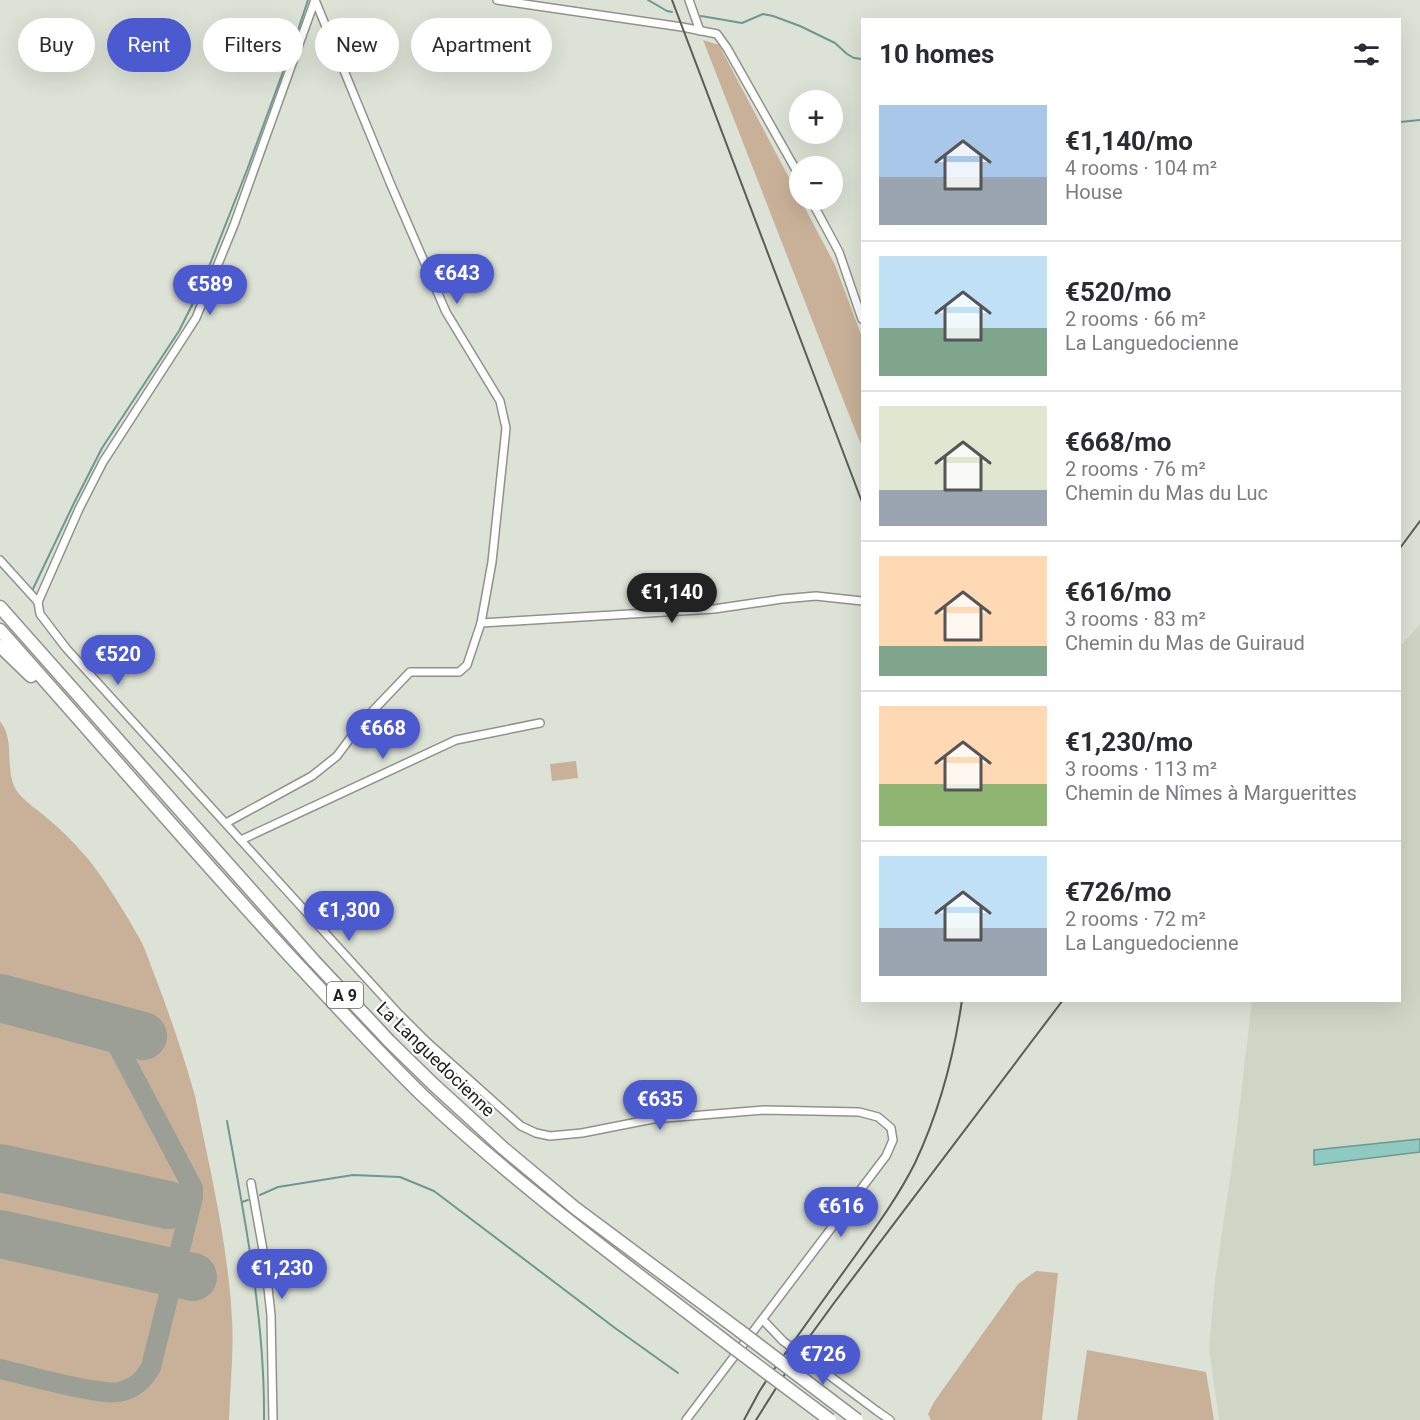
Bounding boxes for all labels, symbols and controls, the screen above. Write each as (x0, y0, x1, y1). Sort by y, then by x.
chip: Buy (18, 18, 95, 72)
chip: Rent (107, 18, 191, 72)
chip: Filters (203, 18, 303, 72)
chip: New (315, 18, 399, 72)
chip: Apartment (411, 18, 552, 72)
icon: filters (1350, 38, 1383, 71)
text: 10 homes (879, 39, 994, 69)
map controls (789, 90, 843, 210)
button: + (789, 90, 843, 144)
text: €1,140/mo (1065, 126, 1193, 156)
icon: home (927, 129, 999, 201)
button: − (789, 156, 843, 210)
text: 4 rooms · 104 m² (1065, 156, 1217, 180)
text: House (1065, 180, 1123, 204)
pin: €643 (421, 254, 493, 305)
text: €643 (434, 261, 480, 285)
pin: €589 (174, 265, 246, 316)
text: €589 (187, 272, 233, 296)
text: €520/mo (1065, 277, 1172, 307)
icon: home (927, 280, 999, 352)
text: 2 rooms · 66 m² (1065, 307, 1206, 331)
text: La Languedocienne (1065, 331, 1239, 355)
text: €668/mo (1065, 427, 1172, 457)
icon: home (927, 430, 999, 502)
text: 2 rooms · 76 m² (1065, 457, 1206, 481)
text: Chemin du Mas du Luc (1065, 481, 1268, 505)
pin: €1,140 (623, 573, 721, 624)
text: €616/mo (1065, 577, 1172, 607)
text: €1,140 (641, 580, 703, 604)
icon: home (927, 580, 999, 652)
text: 3 rooms · 83 m² (1065, 607, 1206, 631)
text: Chemin du Mas de Guiraud (1065, 631, 1305, 655)
pin: €520 (82, 635, 154, 686)
text: €520 (95, 642, 141, 666)
pin: €668 (347, 709, 419, 760)
text: €668 (360, 716, 406, 740)
text: €1,230/mo (1065, 727, 1193, 757)
icon: home (927, 730, 999, 802)
text: 3 rooms · 113 m² (1065, 757, 1217, 781)
text: Chemin de Nîmes à Marguerittes (1065, 781, 1357, 805)
text: €726/mo (1065, 877, 1172, 907)
icon: home (927, 880, 999, 952)
pin: €1,300 (300, 891, 398, 942)
text: €1,300 (318, 898, 380, 922)
text: 2 rooms · 72 m² (1065, 907, 1206, 931)
text: La Languedocienne (1065, 931, 1239, 955)
road number: A 9 (327, 982, 363, 1008)
street label: La Languedocienne (373, 997, 499, 1121)
pin: €635 (624, 1080, 696, 1131)
text: €635 (637, 1087, 683, 1111)
pin: €616 (805, 1187, 877, 1238)
text: €616 (818, 1194, 864, 1218)
pin: €1,230 (233, 1249, 331, 1300)
text: €1,230 (251, 1256, 313, 1280)
pin: €726 (787, 1335, 859, 1386)
text: €726 (800, 1342, 846, 1366)

